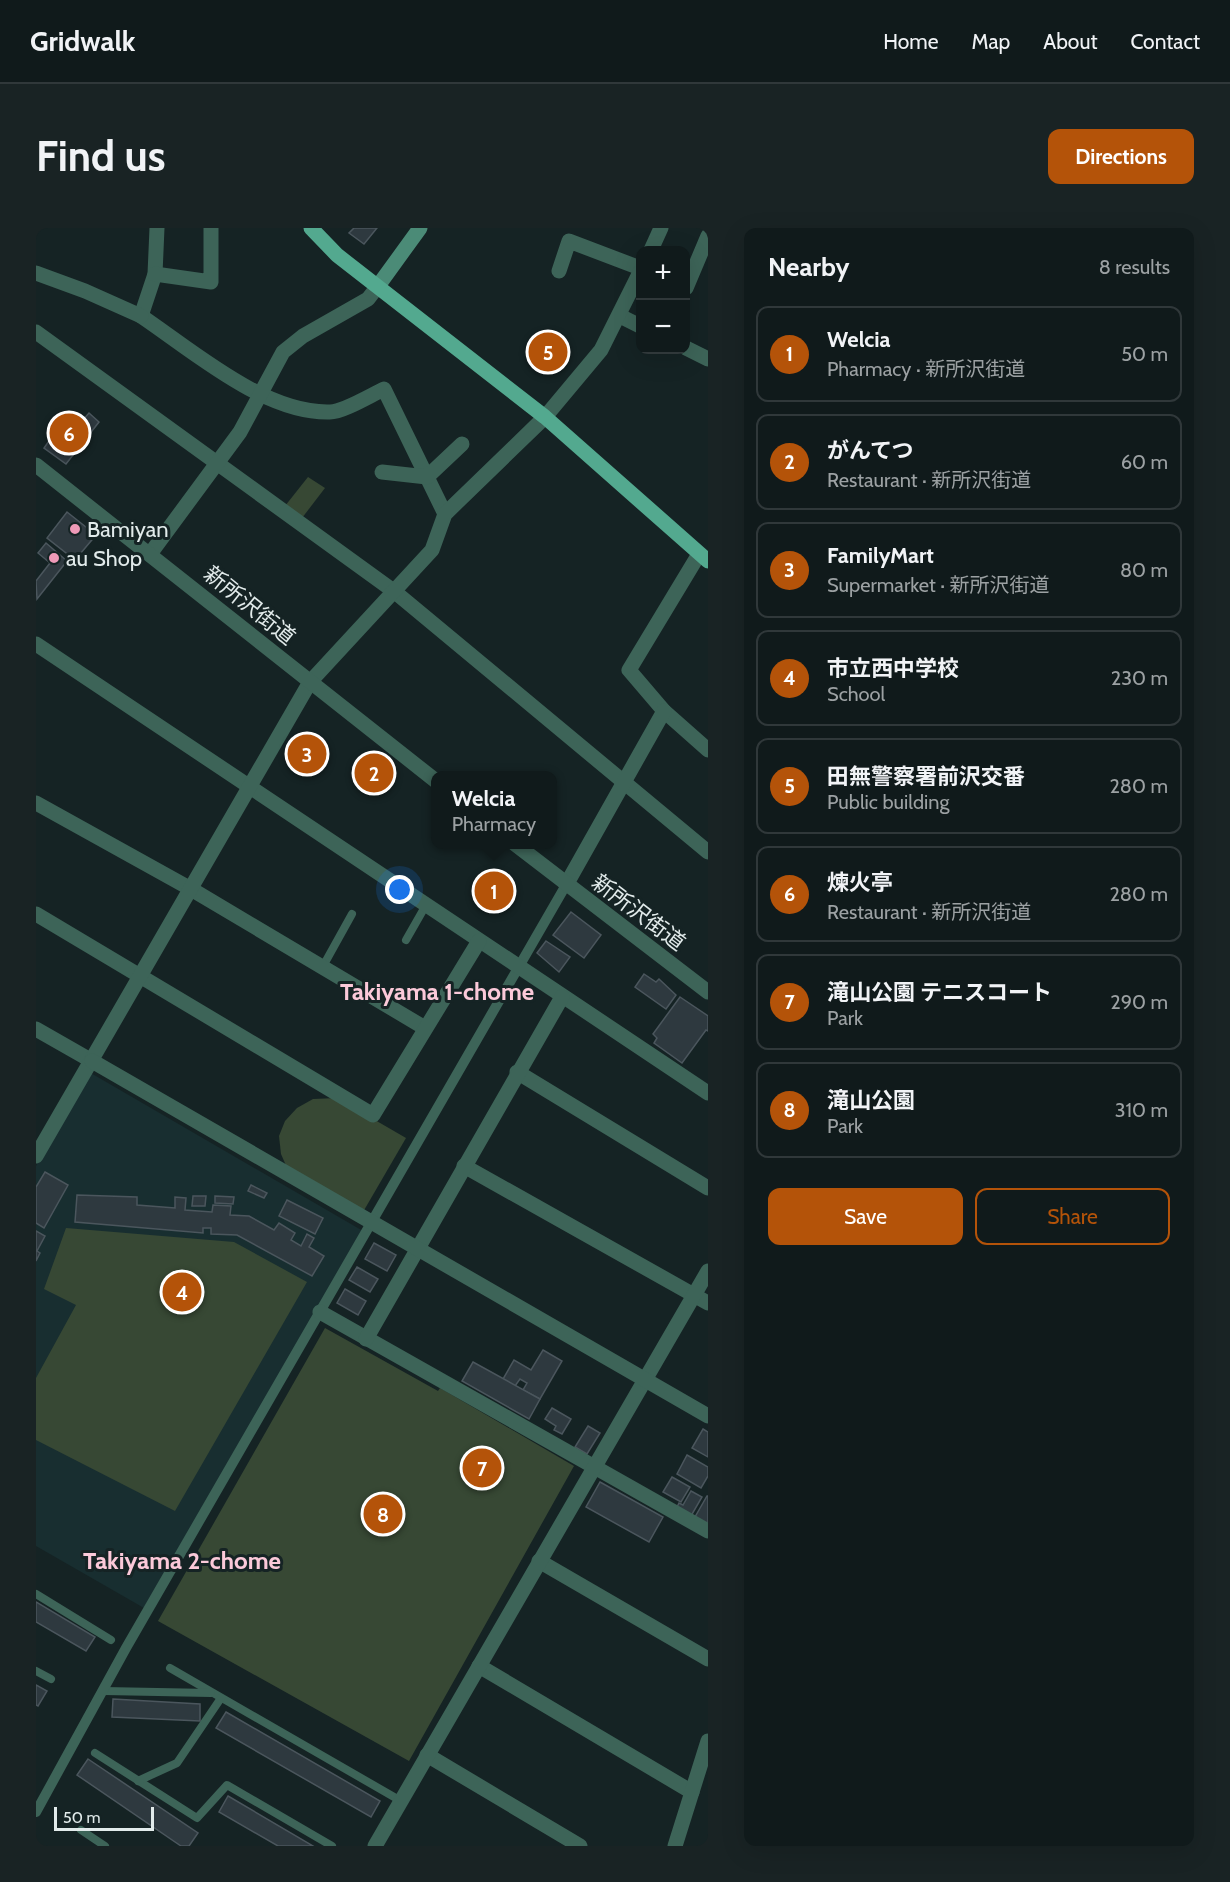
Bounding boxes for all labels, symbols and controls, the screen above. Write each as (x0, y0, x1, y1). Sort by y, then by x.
text: Gridwalk (30, 24, 135, 58)
text: Home (883, 29, 939, 54)
text: Map (972, 29, 1010, 54)
text: About (1043, 29, 1097, 54)
text: Contact (1130, 29, 1200, 54)
button: Directions (1048, 129, 1194, 184)
text: Find us (36, 130, 165, 182)
map controls (636, 246, 690, 354)
button: + (636, 246, 690, 300)
text: Nearby (768, 251, 849, 283)
text: 8 results (1099, 255, 1170, 279)
button: − (636, 300, 690, 354)
text: Welcia (827, 326, 891, 353)
pin: 5 (528, 330, 568, 374)
text: 1 (786, 342, 793, 366)
text: 50 m (1121, 342, 1168, 366)
text: Pharmacy · 新所沢街道 (827, 357, 1025, 381)
pin: 6 (50, 410, 88, 456)
text: がんてつ (827, 437, 913, 464)
text: 2 (784, 450, 795, 474)
text: 60 m (1121, 450, 1168, 474)
text: Restaurant · 新所沢街道 (827, 468, 1031, 492)
place label: Bamiyan (87, 516, 169, 543)
marker: Bamiyan (68, 522, 82, 536)
text: FamilyMart (827, 542, 934, 569)
place label: au Shop (66, 545, 142, 572)
marker: au Shop (47, 551, 61, 565)
text: 3 (784, 558, 795, 582)
text: 80 m (1120, 558, 1168, 582)
street label: 新所沢街道 (198, 560, 301, 650)
text: Supermarket · 新所沢街道 (827, 573, 1049, 597)
text: 市立西中学校 (827, 655, 959, 682)
text: 4 (783, 666, 796, 690)
text: 230 m (1111, 666, 1168, 690)
text: School (827, 682, 885, 706)
pin: 3 (288, 732, 326, 776)
pin: 2 (354, 750, 394, 796)
text: 田無警察署前沢交番 (827, 763, 1025, 790)
popup (431, 771, 557, 849)
text: 5 (784, 774, 795, 798)
text: 280 m (1109, 774, 1168, 798)
text: Welcia (452, 785, 515, 812)
text: Public building (827, 790, 949, 814)
text: Pharmacy (452, 812, 536, 836)
pin: 1 (474, 868, 514, 914)
street label: 新所沢街道 (587, 869, 691, 956)
text: 煉火亭 (827, 869, 893, 896)
your location (385, 875, 414, 904)
text: 6 (784, 882, 795, 906)
text: 280 m (1109, 882, 1168, 906)
text: Restaurant · 新所沢街道 (827, 900, 1031, 924)
district label: Takiyama 1-chome (340, 977, 534, 1006)
text: 滝山公園 テニスコート (827, 979, 1052, 1006)
text: 7 (784, 990, 795, 1014)
text: 290 m (1110, 990, 1168, 1014)
text: Park (827, 1006, 863, 1030)
text: 滝山公園 (827, 1087, 915, 1114)
text: 8 (783, 1098, 796, 1122)
text: 310 m (1115, 1098, 1168, 1122)
text: Park (827, 1114, 863, 1138)
button: Save (768, 1188, 963, 1245)
button: Share (975, 1188, 1170, 1245)
pin: 4 (162, 1270, 202, 1314)
pin: 7 (462, 1446, 502, 1490)
pin: 8 (364, 1492, 402, 1536)
district label: Takiyama 2-chome (83, 1546, 281, 1575)
scale bar (54, 1804, 154, 1832)
text: 50 m (63, 1808, 100, 1827)

